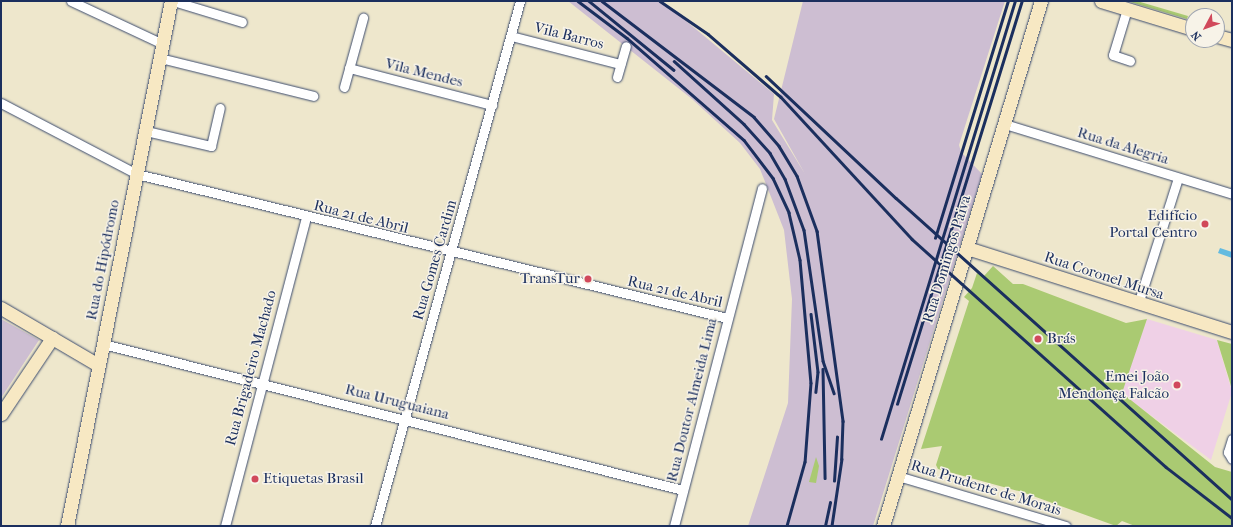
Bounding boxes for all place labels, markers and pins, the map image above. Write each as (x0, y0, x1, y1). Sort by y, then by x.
place label: Edifício Portal Centro (1109, 206, 1197, 241)
marker: Edifício Portal Centro (1200, 219, 1210, 229)
place label: TransTur (520, 270, 580, 288)
marker: TransTur (583, 274, 593, 284)
place label: Brás (1047, 330, 1076, 348)
marker: Brás (1032, 333, 1044, 345)
place label: Emei João Mendonça Falcão (1058, 367, 1169, 402)
marker: Emei João Mendonça Falcão (1172, 380, 1182, 390)
place label: Etiquetas Brasil (263, 470, 364, 488)
marker: Etiquetas Brasil (250, 474, 260, 484)

